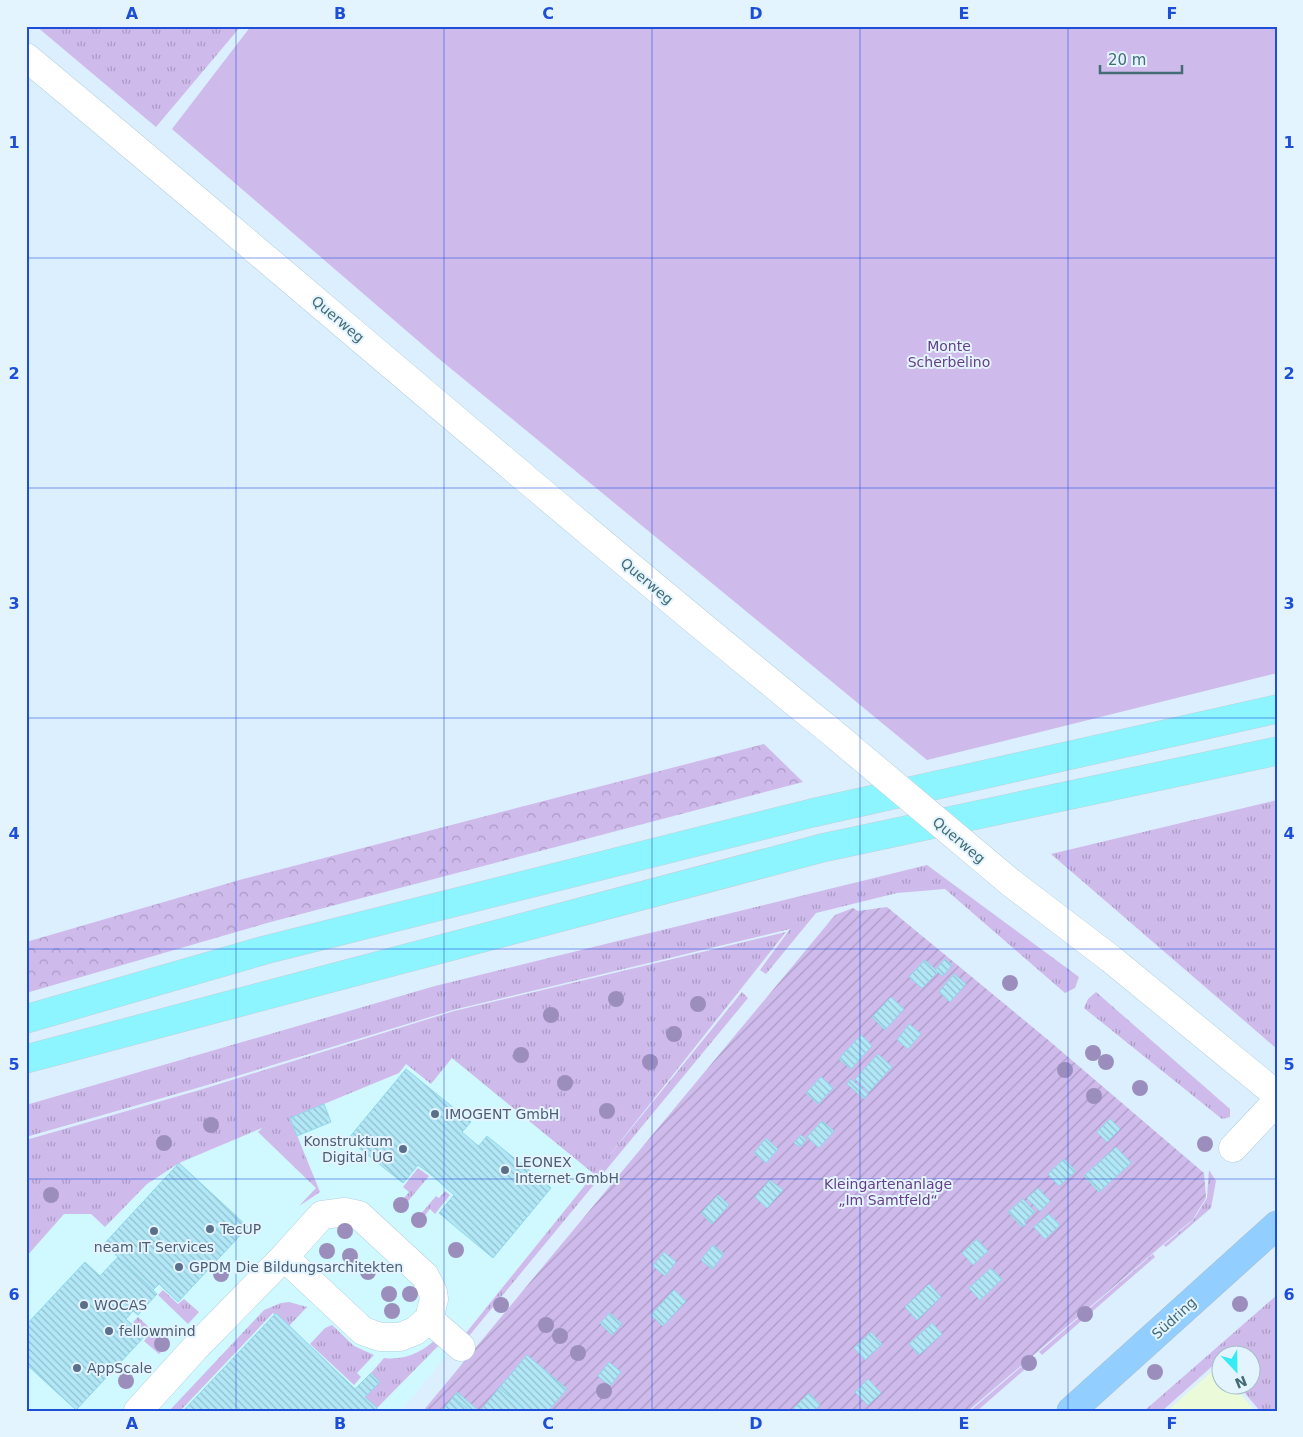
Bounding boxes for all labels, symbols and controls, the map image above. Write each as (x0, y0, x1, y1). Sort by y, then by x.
text: A (126, 4, 139, 23)
text: B (334, 4, 346, 23)
text: C (542, 4, 554, 23)
text: D (749, 4, 763, 23)
text: E (959, 4, 969, 23)
text: F (1167, 4, 1177, 23)
scale bar (1100, 42, 1183, 74)
text: 20 m (1108, 51, 1146, 69)
text: 1 (8, 133, 20, 152)
text: 1 (1283, 133, 1295, 152)
street label: Querweg (309, 293, 367, 345)
park label: Monte Scherbelino (908, 338, 990, 370)
text: 2 (8, 364, 20, 383)
text: 2 (1283, 364, 1295, 383)
street label: Querweg (618, 555, 676, 607)
text: 3 (8, 594, 20, 613)
text: 3 (1283, 594, 1295, 613)
street label: Querweg (930, 814, 988, 866)
text: 4 (8, 824, 20, 843)
text: 4 (1283, 824, 1295, 843)
text: 5 (8, 1055, 20, 1074)
text: 5 (1283, 1055, 1295, 1074)
place label: IMOGENT GmbH (445, 1106, 559, 1122)
marker: IMOGENT GmbH (429, 1108, 441, 1120)
place label: Konstruktum Digital UG (304, 1133, 393, 1165)
marker: Konstruktum Digital UG (397, 1143, 409, 1155)
place label: LEONEX Internet GmbH (515, 1154, 619, 1186)
marker: LEONEX Internet GmbH (499, 1164, 511, 1176)
park label: Kleingartenanlage „Im Samtfeld“ (824, 1176, 952, 1208)
place label: TecUP (219, 1221, 261, 1237)
marker: TecUP (204, 1223, 216, 1235)
marker: neam IT Services (148, 1225, 160, 1237)
place label: neam IT Services (94, 1239, 214, 1255)
place label: GPDM Die Bildungsarchitekten (189, 1259, 403, 1275)
marker: GPDM Die Bildungsarchitekten (173, 1261, 185, 1273)
text: 6 (8, 1285, 20, 1304)
text: 6 (1283, 1285, 1295, 1304)
street label: Südring (1149, 1294, 1199, 1342)
place label: WOCAS (94, 1297, 147, 1313)
marker: WOCAS (78, 1299, 90, 1311)
place label: fellowmind (119, 1323, 196, 1339)
marker: fellowmind (103, 1325, 115, 1337)
north arrow (1210, 1344, 1260, 1394)
place label: AppScale (87, 1360, 152, 1376)
marker: AppScale (71, 1362, 83, 1374)
text: N (1232, 1372, 1249, 1392)
text: A (126, 1414, 139, 1433)
text: B (334, 1414, 346, 1433)
text: C (542, 1414, 554, 1433)
text: D (749, 1414, 763, 1433)
text: E (959, 1414, 969, 1433)
text: F (1167, 1414, 1177, 1433)

